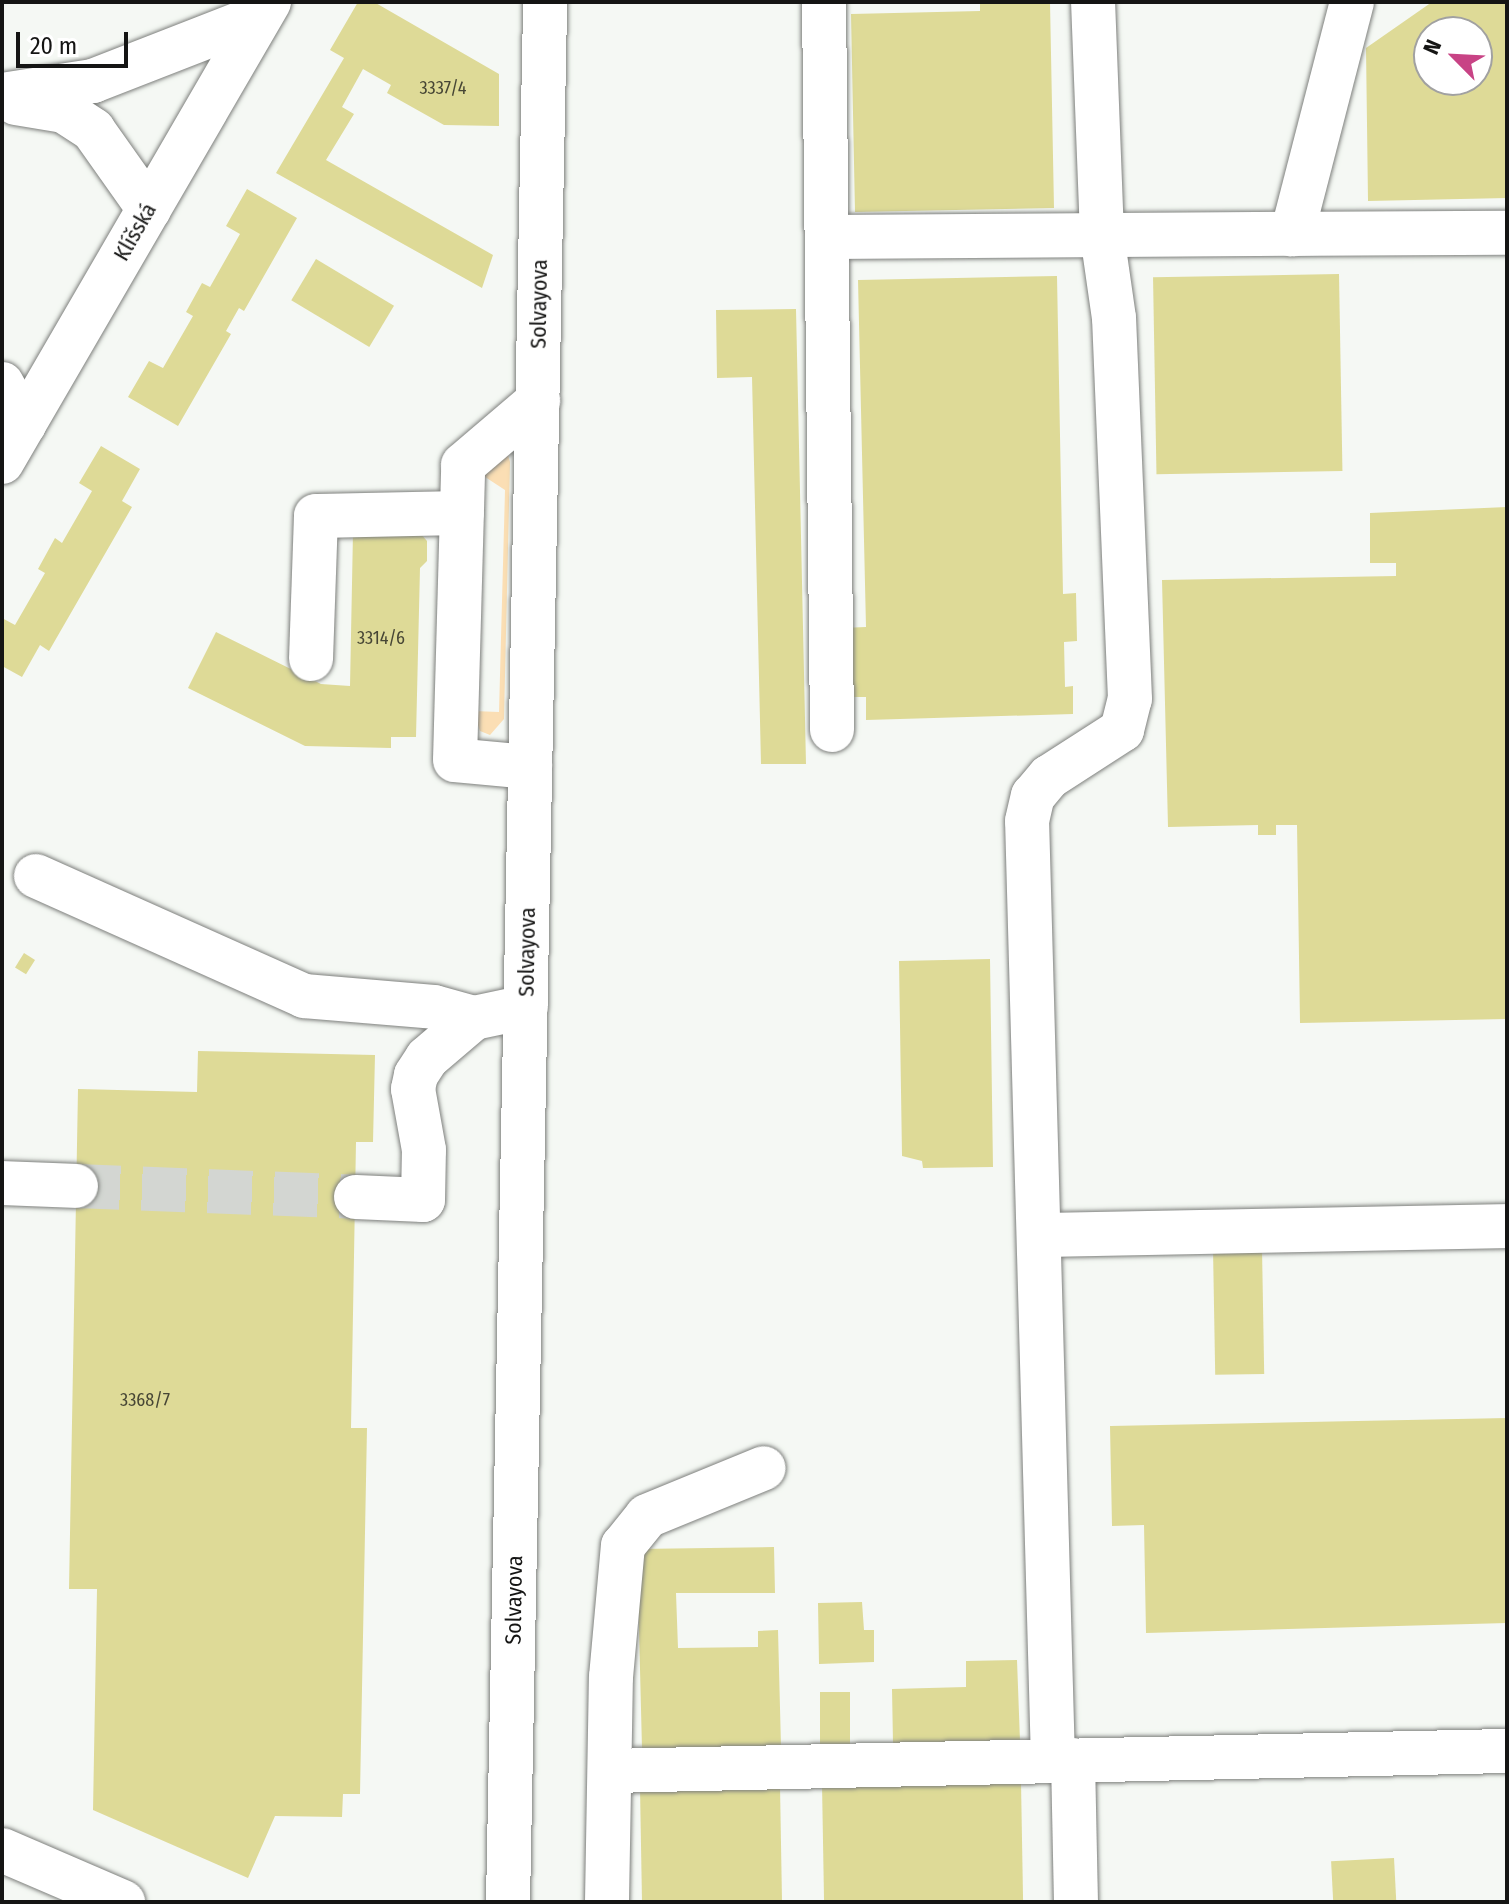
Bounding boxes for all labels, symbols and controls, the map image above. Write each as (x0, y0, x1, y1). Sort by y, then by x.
scale bar (20, 16, 132, 66)
north arrow (1413, 16, 1493, 96)
text: 20 m (30, 32, 77, 60)
text: N (1417, 35, 1447, 58)
house number: 3337/4 (419, 77, 467, 99)
street label: Klíšská (108, 198, 162, 266)
street label: Solvayova (525, 259, 553, 349)
house number: 3314/6 (357, 627, 405, 649)
street label: Solvayova (513, 907, 541, 997)
house number: 3368/7 (120, 1389, 170, 1411)
street label: Solvayova (500, 1555, 528, 1645)

